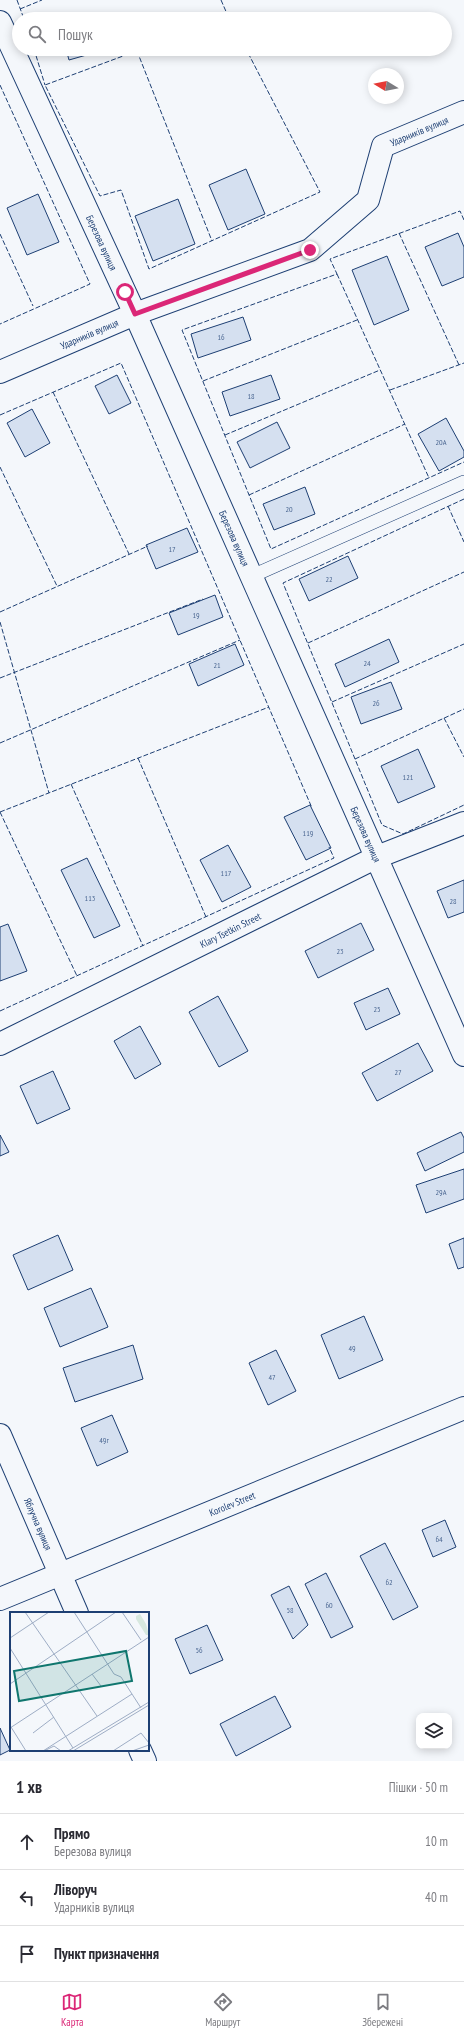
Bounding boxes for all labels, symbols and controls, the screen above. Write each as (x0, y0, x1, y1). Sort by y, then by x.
search box (12, 12, 452, 56)
icon: search (26, 23, 48, 45)
text: Пошук (58, 25, 93, 44)
north arrow (368, 68, 404, 104)
street label: Ударників вулиця (388, 113, 450, 149)
street label: Березова вулиця (83, 213, 120, 273)
route end (301, 241, 319, 259)
route start (116, 283, 134, 301)
street label: Ударників вулиця (58, 316, 120, 352)
house number: 16 (217, 332, 225, 342)
house number: 18 (247, 391, 255, 401)
house number: 20А (436, 437, 447, 447)
house number: 20 (285, 504, 293, 514)
street label: Березова вулиця (216, 509, 252, 568)
house number: 17 (168, 544, 176, 554)
house number: 22 (325, 574, 333, 584)
house number: 19 (192, 610, 200, 620)
house number: 24 (363, 658, 371, 668)
house number: 21 (213, 660, 221, 670)
house number: 26 (372, 698, 380, 708)
house number: 121 (403, 772, 414, 782)
street label: Березова вулиця (348, 805, 384, 864)
house number: 119 (303, 828, 314, 838)
house number: 117 (221, 868, 232, 878)
house number: 113 (85, 893, 96, 903)
house number: 28 (449, 896, 457, 906)
street label: Klary Tsetkin Street (198, 910, 263, 951)
house number: 23 (336, 946, 344, 956)
house number: 25 (373, 1004, 381, 1014)
house number: 27 (394, 1067, 402, 1077)
house number: 29А (436, 1187, 447, 1197)
house number: 49 (348, 1343, 356, 1353)
house number: 47 (268, 1372, 276, 1382)
house number: 49г (99, 1435, 109, 1445)
street label: Korolev Street (207, 1489, 258, 1519)
street label: Яблучна вулиця (21, 1496, 55, 1552)
house number: 64 (435, 1534, 443, 1544)
house number: 62 (385, 1577, 393, 1587)
house number: 60 (325, 1600, 333, 1610)
house number: 58 (286, 1605, 294, 1615)
inset map (10, 1612, 149, 1751)
house number: 56 (195, 1645, 203, 1655)
map controls (416, 1713, 452, 1749)
button: layers (416, 1713, 452, 1749)
text: 1 хв (16, 1776, 42, 1798)
text: Пішки · 50 m (389, 1779, 448, 1796)
text: Прямо (54, 1824, 90, 1843)
icon: ahead (16, 1831, 38, 1853)
text: 10 m (425, 1833, 448, 1850)
text: Березова вулиця (54, 1843, 131, 1860)
text: Ліворуч (54, 1880, 97, 1899)
icon: left (16, 1887, 38, 1909)
text: 40 m (425, 1889, 448, 1906)
text: Ударників вулиця (54, 1899, 134, 1916)
icon: arrive (16, 1943, 38, 1965)
text: Пункт призначення (54, 1944, 159, 1963)
tab: Карта (61, 1991, 83, 2029)
tab: Маршрут (205, 1991, 240, 2029)
tab: Збережені (362, 1991, 403, 2029)

